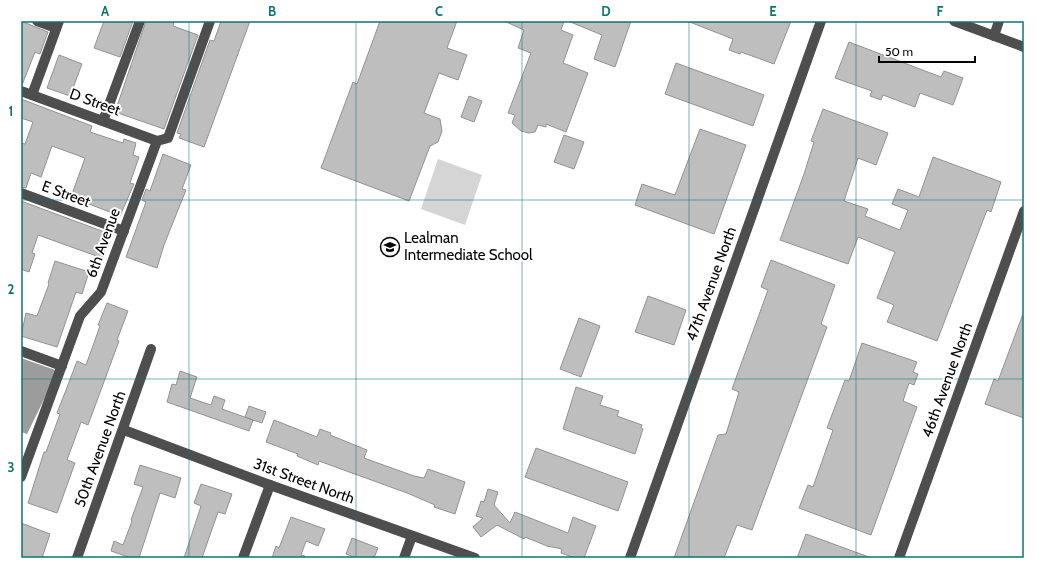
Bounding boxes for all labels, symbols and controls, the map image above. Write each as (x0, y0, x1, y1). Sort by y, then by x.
text: A (101, 3, 110, 19)
text: B (268, 3, 276, 19)
text: C (435, 3, 443, 19)
text: D (601, 3, 611, 19)
text: E (769, 3, 777, 19)
text: F (937, 3, 944, 19)
scale bar (879, 38, 975, 64)
text: 50 m (885, 44, 913, 59)
street label: D Street (67, 85, 123, 119)
text: 1 (9, 103, 13, 119)
street label: E Street (39, 177, 93, 211)
street label: 6th Avenue (82, 205, 124, 280)
street label: 47th Avenue North (682, 224, 740, 344)
place label: Lealman Intermediate School (404, 229, 533, 264)
school or university icon: Lealman Intermediate School (379, 236, 401, 258)
text: 2 (8, 281, 15, 297)
street label: 46th Avenue North (918, 320, 976, 440)
street label: 50th Avenue North (71, 388, 129, 510)
street label: 31st Street North (251, 454, 357, 508)
text: 3 (7, 459, 15, 475)

